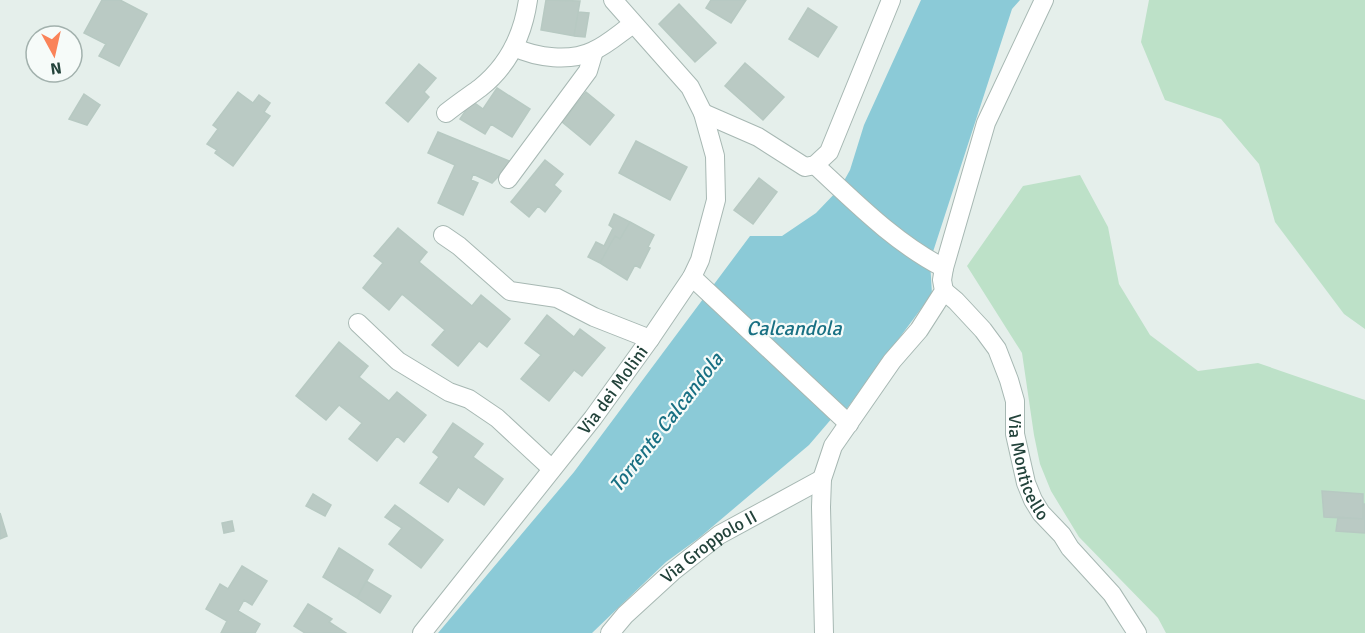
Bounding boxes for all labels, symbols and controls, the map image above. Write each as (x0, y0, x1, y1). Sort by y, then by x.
north arrow (24, 24, 84, 84)
text: N (49, 57, 63, 79)
water label: Calcandola (746, 316, 842, 341)
street label: Via dei Molini (573, 341, 653, 439)
water label: Torrente Calcandola (604, 347, 729, 497)
street label: Via Monticello (1004, 414, 1053, 525)
street label: Via Groppolo II (656, 505, 761, 588)

